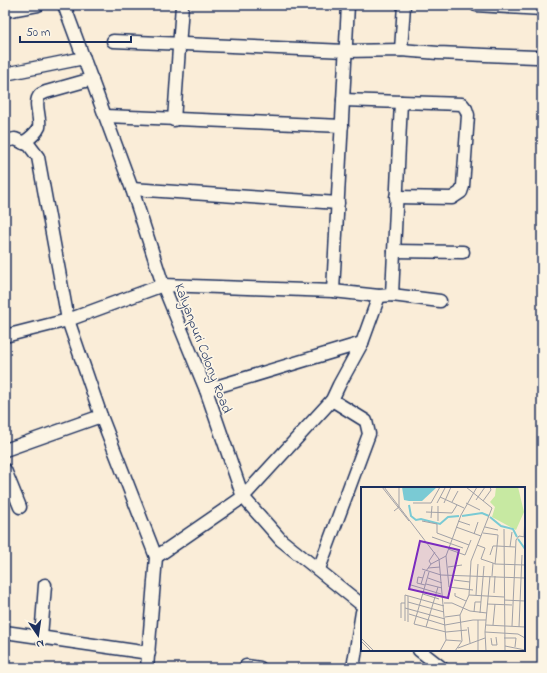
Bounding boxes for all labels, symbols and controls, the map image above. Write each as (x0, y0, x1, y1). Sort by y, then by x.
scale bar (20, 18, 131, 44)
text: 50 m (26, 24, 50, 42)
street label: Kalyanpuri Colony Road (167, 280, 237, 417)
inset map (361, 487, 525, 651)
north arrow (18, 615, 58, 655)
text: N (35, 635, 45, 652)

